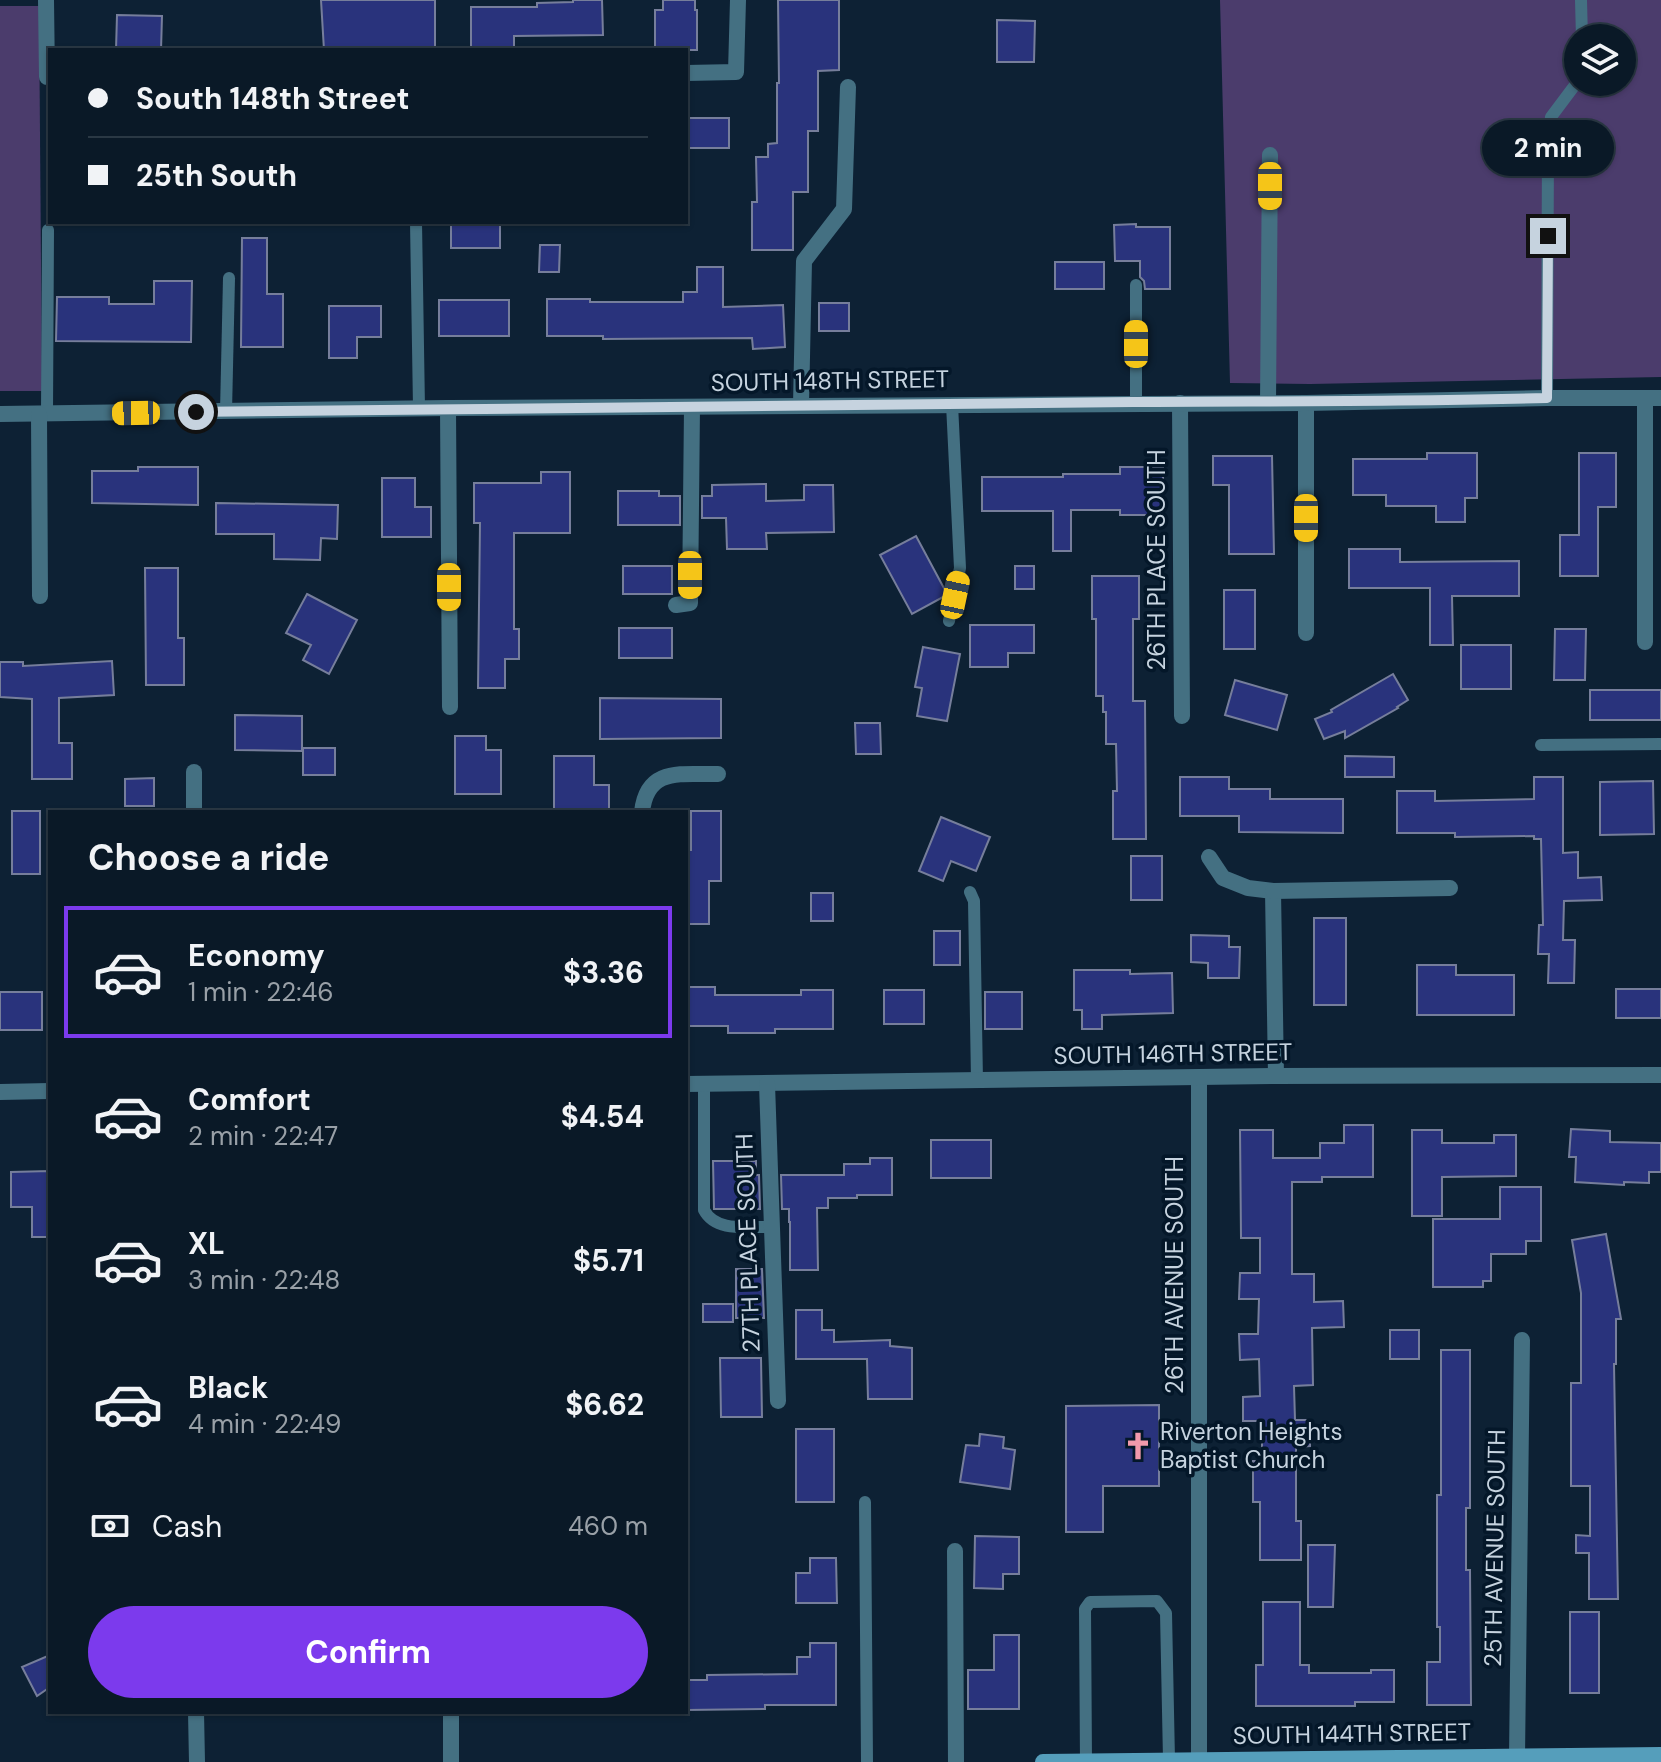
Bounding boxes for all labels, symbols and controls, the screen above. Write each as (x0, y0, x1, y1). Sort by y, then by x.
map controls (1564, 24, 1636, 96)
button: layers (1564, 24, 1636, 96)
text: South 148th Street (136, 79, 410, 118)
callout: 2 min (1482, 120, 1614, 176)
text: 2 min (1514, 131, 1582, 165)
text: 25th South (136, 156, 297, 195)
car (1258, 162, 1282, 210)
route end (1530, 218, 1566, 254)
car (1124, 320, 1148, 368)
street label: SOUTH 148TH STREET (711, 363, 949, 398)
route start (178, 394, 214, 430)
car (112, 401, 160, 425)
street label: 26TH PLACE SOUTH (1141, 450, 1172, 671)
car (1294, 494, 1318, 542)
car (678, 551, 702, 599)
car (437, 563, 461, 611)
car (938, 569, 972, 621)
text: Choose a ride (88, 834, 329, 881)
icon: car (92, 936, 164, 1008)
text: Economy (188, 936, 325, 975)
text: $3.36 (563, 953, 644, 992)
text: 1 min · 22:46 (188, 975, 334, 1009)
street label: SOUTH 146TH STREET (1053, 1036, 1293, 1071)
icon: car (92, 1080, 164, 1152)
text: Comfort (188, 1080, 311, 1119)
text: $4.54 (561, 1097, 644, 1136)
text: 2 min · 22:47 (188, 1119, 338, 1153)
street label: 27TH PLACE SOUTH (728, 1133, 767, 1353)
street label: 26TH AVENUE SOUTH (1159, 1156, 1190, 1394)
icon: car (92, 1224, 164, 1296)
text: XL (188, 1224, 225, 1263)
text: $5.71 (573, 1241, 644, 1280)
text: 3 min · 22:48 (188, 1263, 340, 1297)
icon: car (92, 1368, 164, 1440)
text: Black (188, 1368, 268, 1407)
text: $6.62 (565, 1385, 644, 1424)
text: 4 min · 22:49 (188, 1407, 341, 1441)
place label: Riverton Heights Baptist Church (1160, 1416, 1342, 1475)
street label: 25TH AVENUE SOUTH (1477, 1429, 1512, 1667)
church icon: Riverton Heights Baptist Church (1123, 1431, 1153, 1461)
icon: cash (88, 1504, 132, 1548)
text: Cash (152, 1507, 222, 1546)
text: 460 m (568, 1509, 648, 1543)
button: Confirm (88, 1606, 648, 1698)
street label: SOUTH 144TH STREET (1233, 1716, 1471, 1751)

